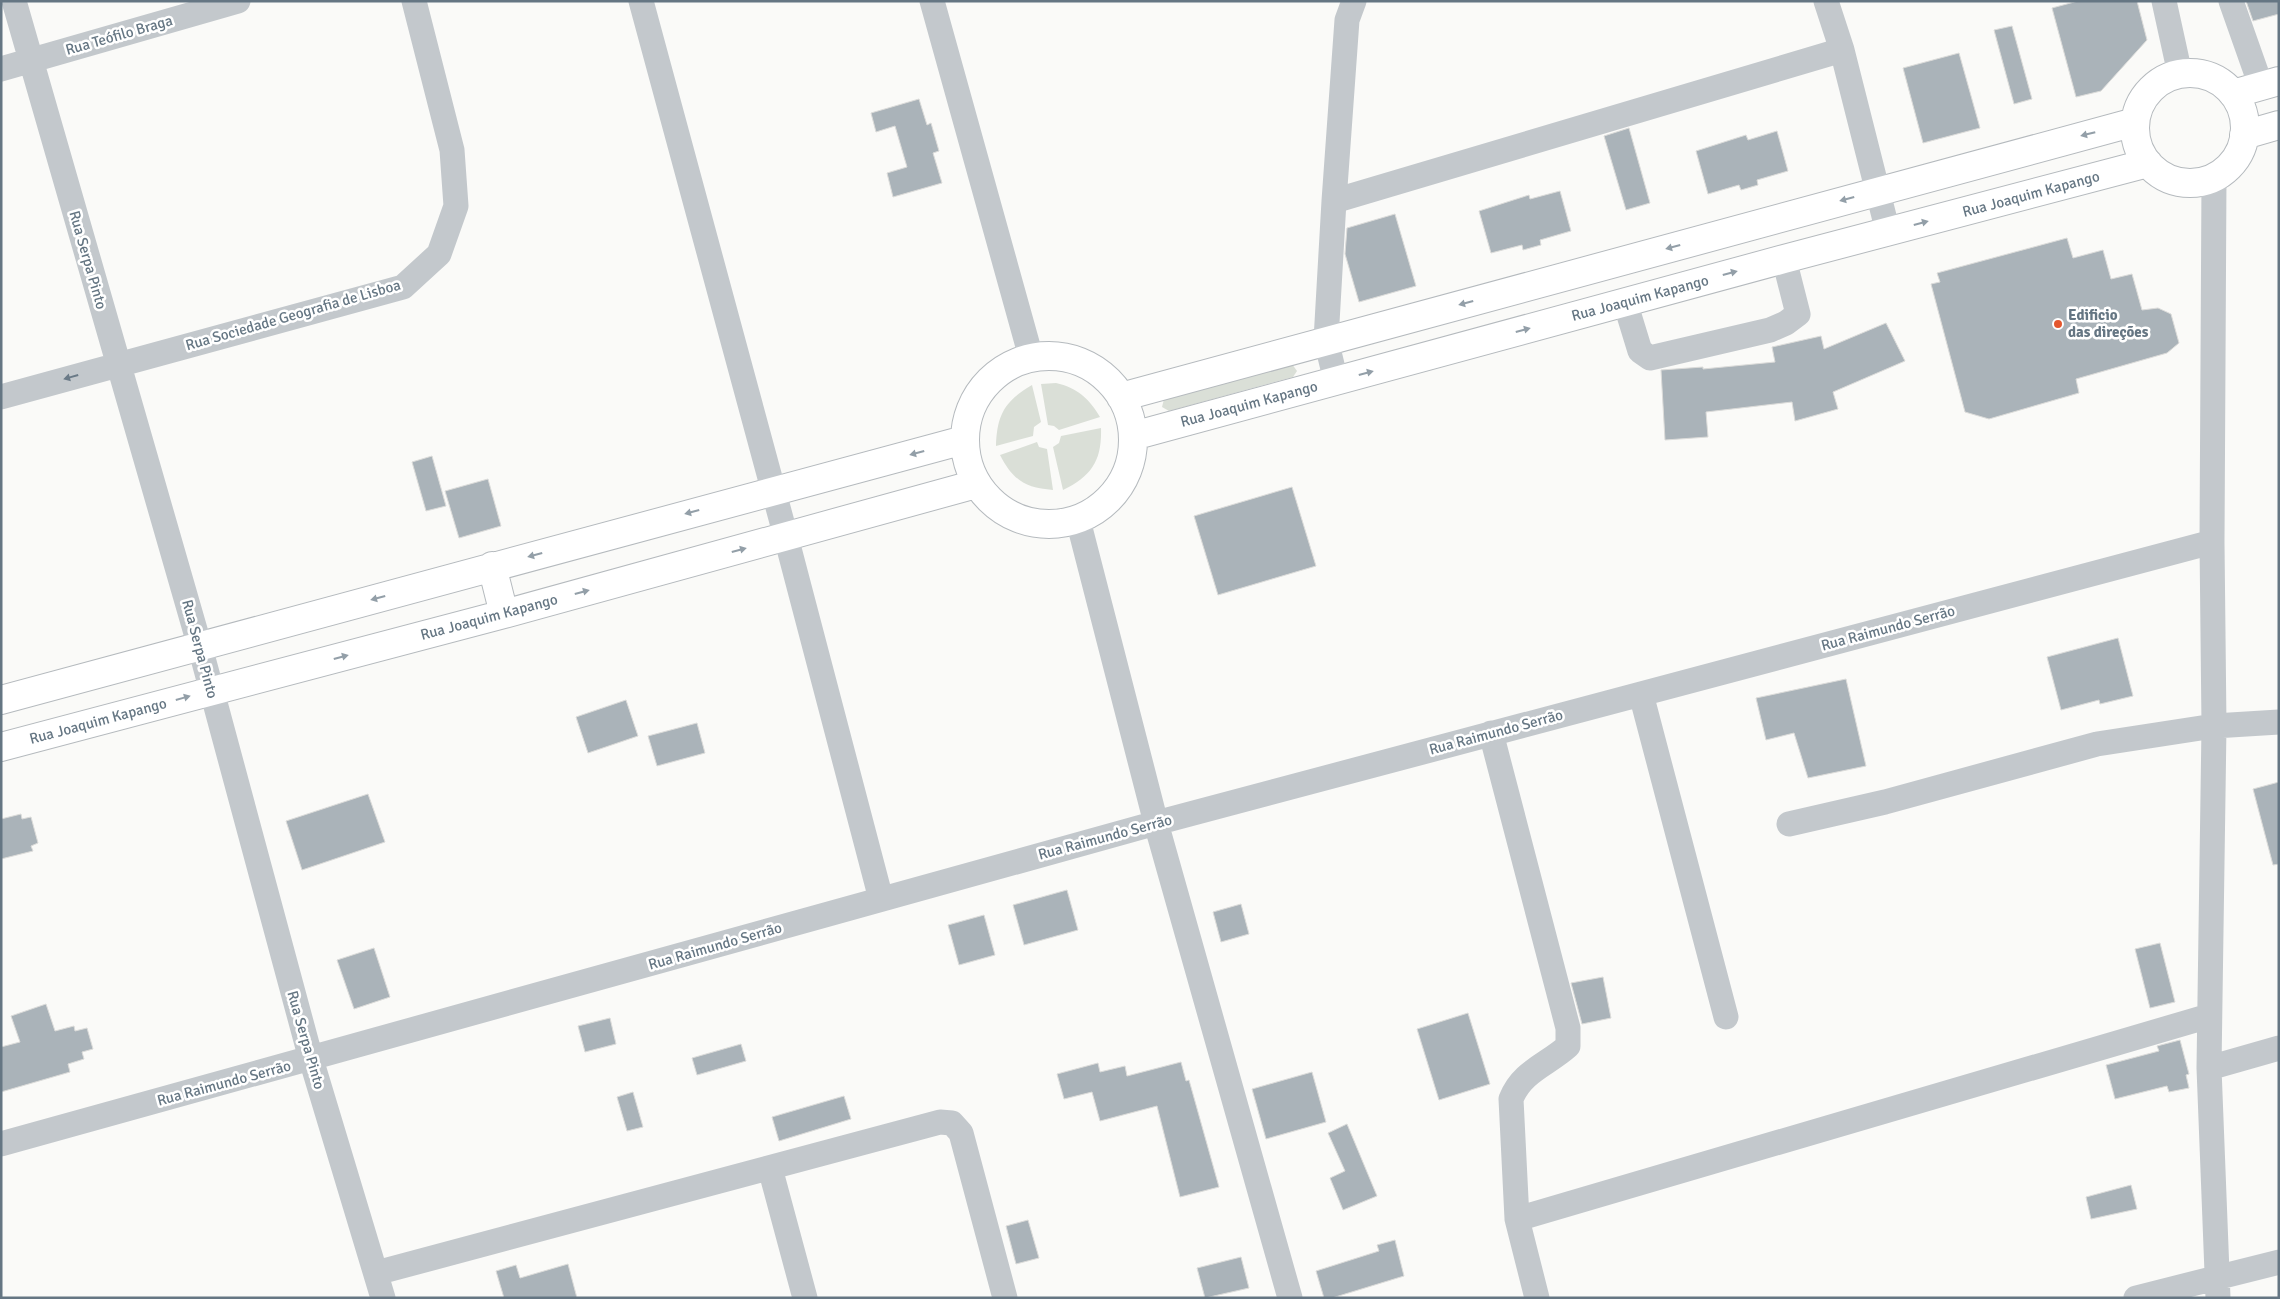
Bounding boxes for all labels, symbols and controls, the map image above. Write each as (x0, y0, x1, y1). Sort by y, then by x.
street label: Rua Teófilo Braga (63, 11, 175, 59)
one-way arrow (2081, 130, 2096, 138)
street label: Rua Joaquim Kapango (1960, 167, 2102, 221)
one-way arrow (1839, 195, 1854, 203)
street label: Rua Serpa Pinto (65, 209, 111, 312)
one-way arrow (1914, 219, 1929, 227)
one-way arrow (1666, 243, 1681, 251)
one-way arrow (1722, 269, 1737, 277)
street label: Rua Joaquim Kapango (1569, 271, 1711, 325)
street label: Rua Sociedade Geografia de Lisboa (183, 276, 403, 354)
one-way arrow (1458, 299, 1473, 307)
place label: Edificio das direções (2068, 306, 2149, 341)
marker: Edificio das direções (2052, 318, 2064, 330)
one-way arrow (1515, 326, 1530, 334)
one-way arrow (1358, 368, 1373, 376)
one-way arrow (64, 373, 79, 381)
street label: Rua Joaquim Kapango (1178, 377, 1320, 431)
one-way arrow (909, 449, 924, 457)
one-way arrow (684, 509, 699, 517)
one-way arrow (731, 545, 746, 553)
one-way arrow (527, 551, 543, 559)
one-way arrow (575, 588, 590, 596)
street label: Rua Joaquim Kapango (418, 590, 560, 644)
one-way arrow (371, 594, 386, 602)
street label: Rua Serpa Pinto (178, 598, 222, 701)
street label: Rua Raimundo Serrão (1819, 601, 1957, 655)
one-way arrow (333, 653, 348, 661)
street label: Rua Joaquim Kapango (27, 694, 169, 748)
one-way arrow (176, 694, 191, 702)
street label: Rua Raimundo Serrão (1427, 705, 1565, 759)
street label: Rua Raimundo Serrão (1036, 810, 1174, 864)
street label: Rua Raimundo Serrão (646, 918, 784, 974)
street label: Rua Serpa Pinto (283, 989, 329, 1092)
street label: Rua Raimundo Serrão (155, 1056, 293, 1110)

